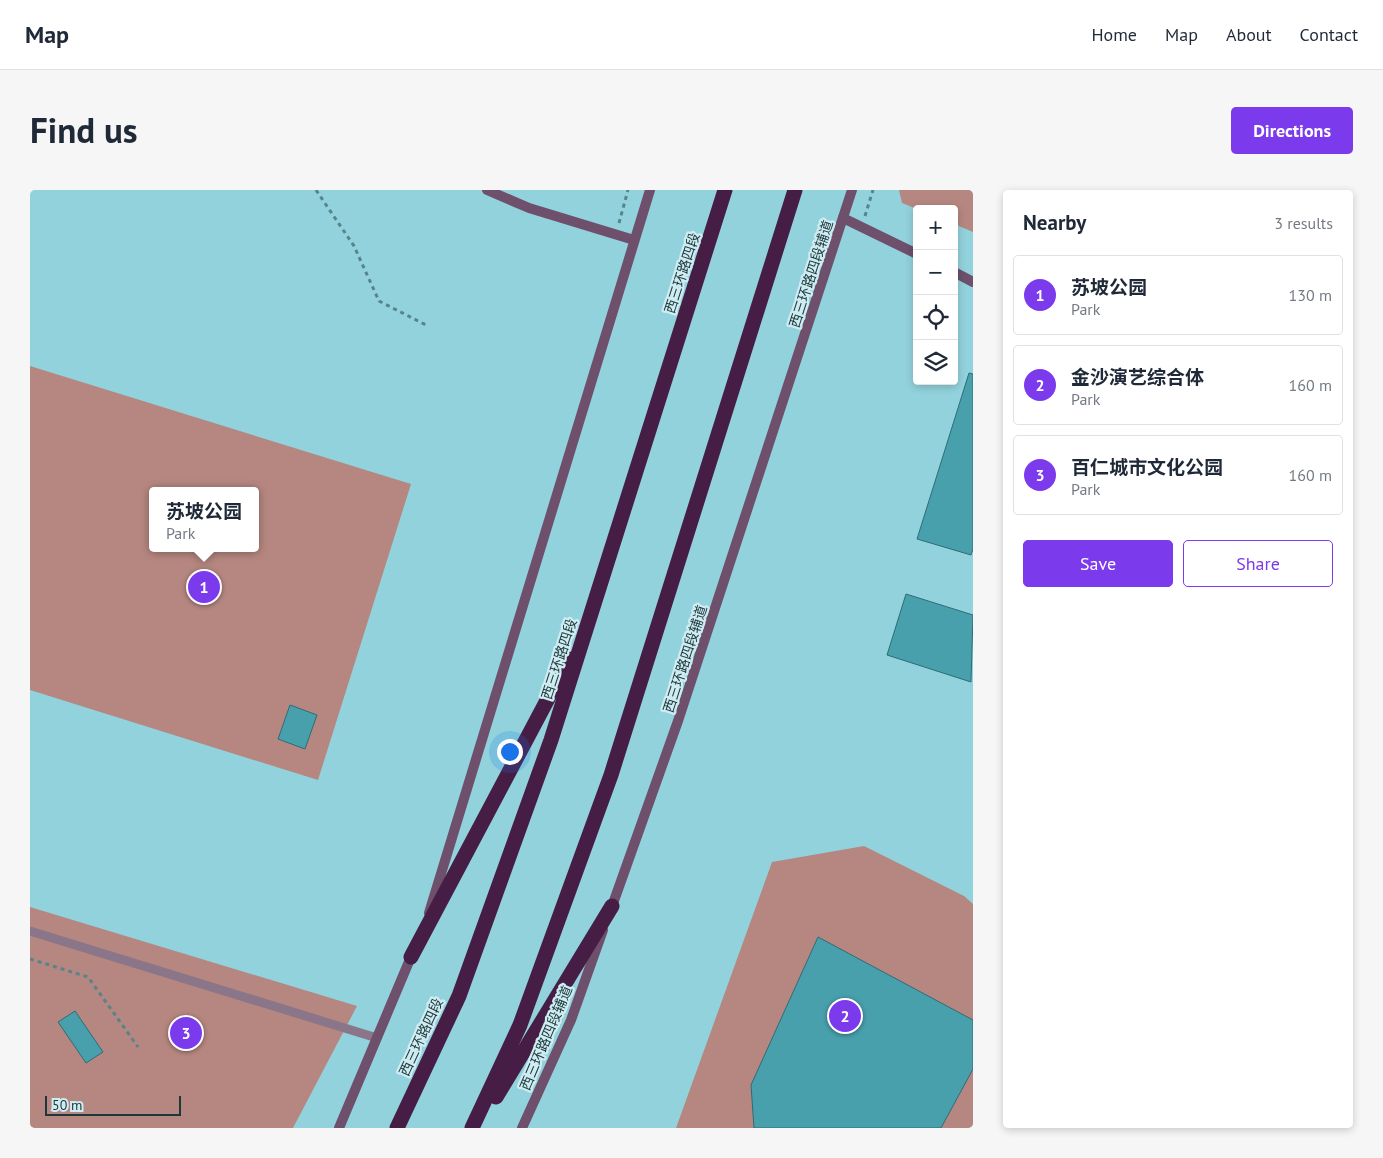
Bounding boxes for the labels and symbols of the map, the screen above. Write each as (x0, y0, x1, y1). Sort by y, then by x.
street label: 西三环路四段辅道 (785, 218, 837, 330)
street label: 西三环路四段 (660, 230, 704, 316)
pin: 1 (188, 568, 220, 606)
street label: 西三环路四段辅道 (659, 603, 711, 715)
street label: 西三环路四段 (537, 616, 581, 702)
your location (497, 739, 523, 765)
street label: 西三环路四段辅道 (516, 983, 576, 1093)
street label: 西三环路四段 (395, 995, 447, 1079)
pin: 2 (829, 997, 861, 1035)
pin: 3 (170, 1014, 202, 1052)
scale bar (45, 1093, 181, 1116)

